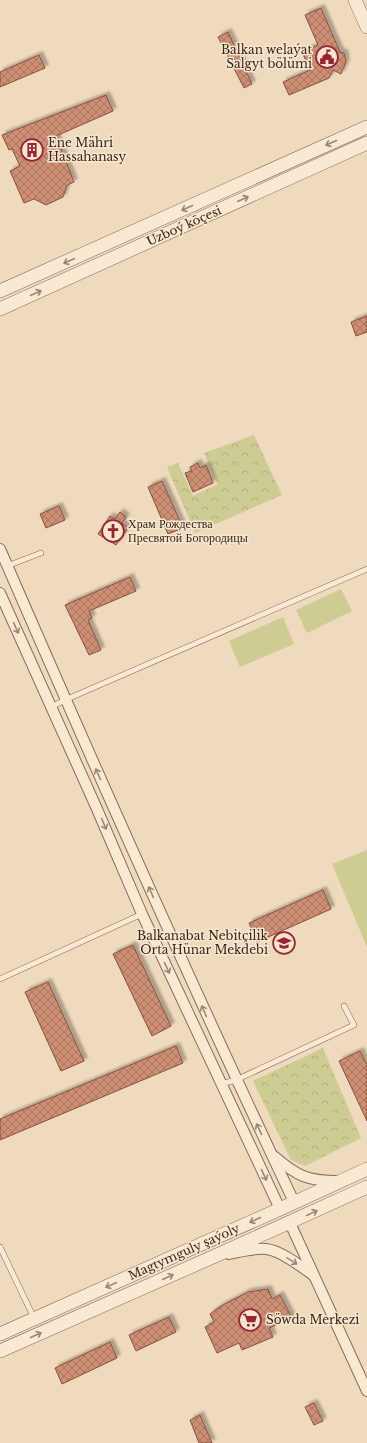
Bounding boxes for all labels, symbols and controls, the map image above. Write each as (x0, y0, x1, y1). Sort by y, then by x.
place label: Balkan welaýat Salgyt bölümi (221, 42, 312, 71)
public building icon: Balkan welaýat Salgyt bölümi (314, 44, 340, 70)
place label: Ene Mähri Hassahanasy (48, 135, 126, 164)
building icon: Ene Mähri Hassahanasy (19, 137, 45, 163)
one-way arrow (326, 140, 338, 147)
one-way arrow (237, 195, 249, 202)
street label: Uzboý köçesi (144, 202, 224, 249)
one-way arrow (182, 205, 194, 212)
one-way arrow (63, 258, 75, 265)
one-way arrow (29, 288, 41, 296)
place label: Храм Рождества Пресвятой Богородицы (128, 516, 248, 545)
church icon: Храм Рождества Пресвятой Богородицы (100, 518, 126, 544)
one-way arrow (13, 622, 20, 634)
one-way arrow (94, 768, 101, 780)
one-way arrow (100, 817, 108, 829)
one-way arrow (147, 887, 155, 899)
place label: Balkanabat Nebitçilik Orta Hünar Mekdebi (137, 928, 269, 957)
school or university icon: Balkanabat Nebitçilik Orta Hünar Mekdebi (271, 930, 297, 956)
one-way arrow (164, 962, 172, 974)
one-way arrow (200, 1005, 208, 1017)
one-way arrow (255, 1123, 262, 1135)
one-way arrow (261, 1169, 268, 1181)
one-way arrow (305, 1209, 317, 1216)
one-way arrow (250, 1217, 262, 1224)
street label: Magtymguly şaýoly (126, 1220, 242, 1283)
one-way arrow (287, 1256, 298, 1265)
one-way arrow (161, 1273, 173, 1281)
one-way arrow (105, 1281, 117, 1289)
supermarket icon: Söwda Merkezi (237, 1307, 263, 1333)
place label: Söwda Merkezi (266, 1312, 359, 1327)
one-way arrow (29, 1331, 41, 1338)

